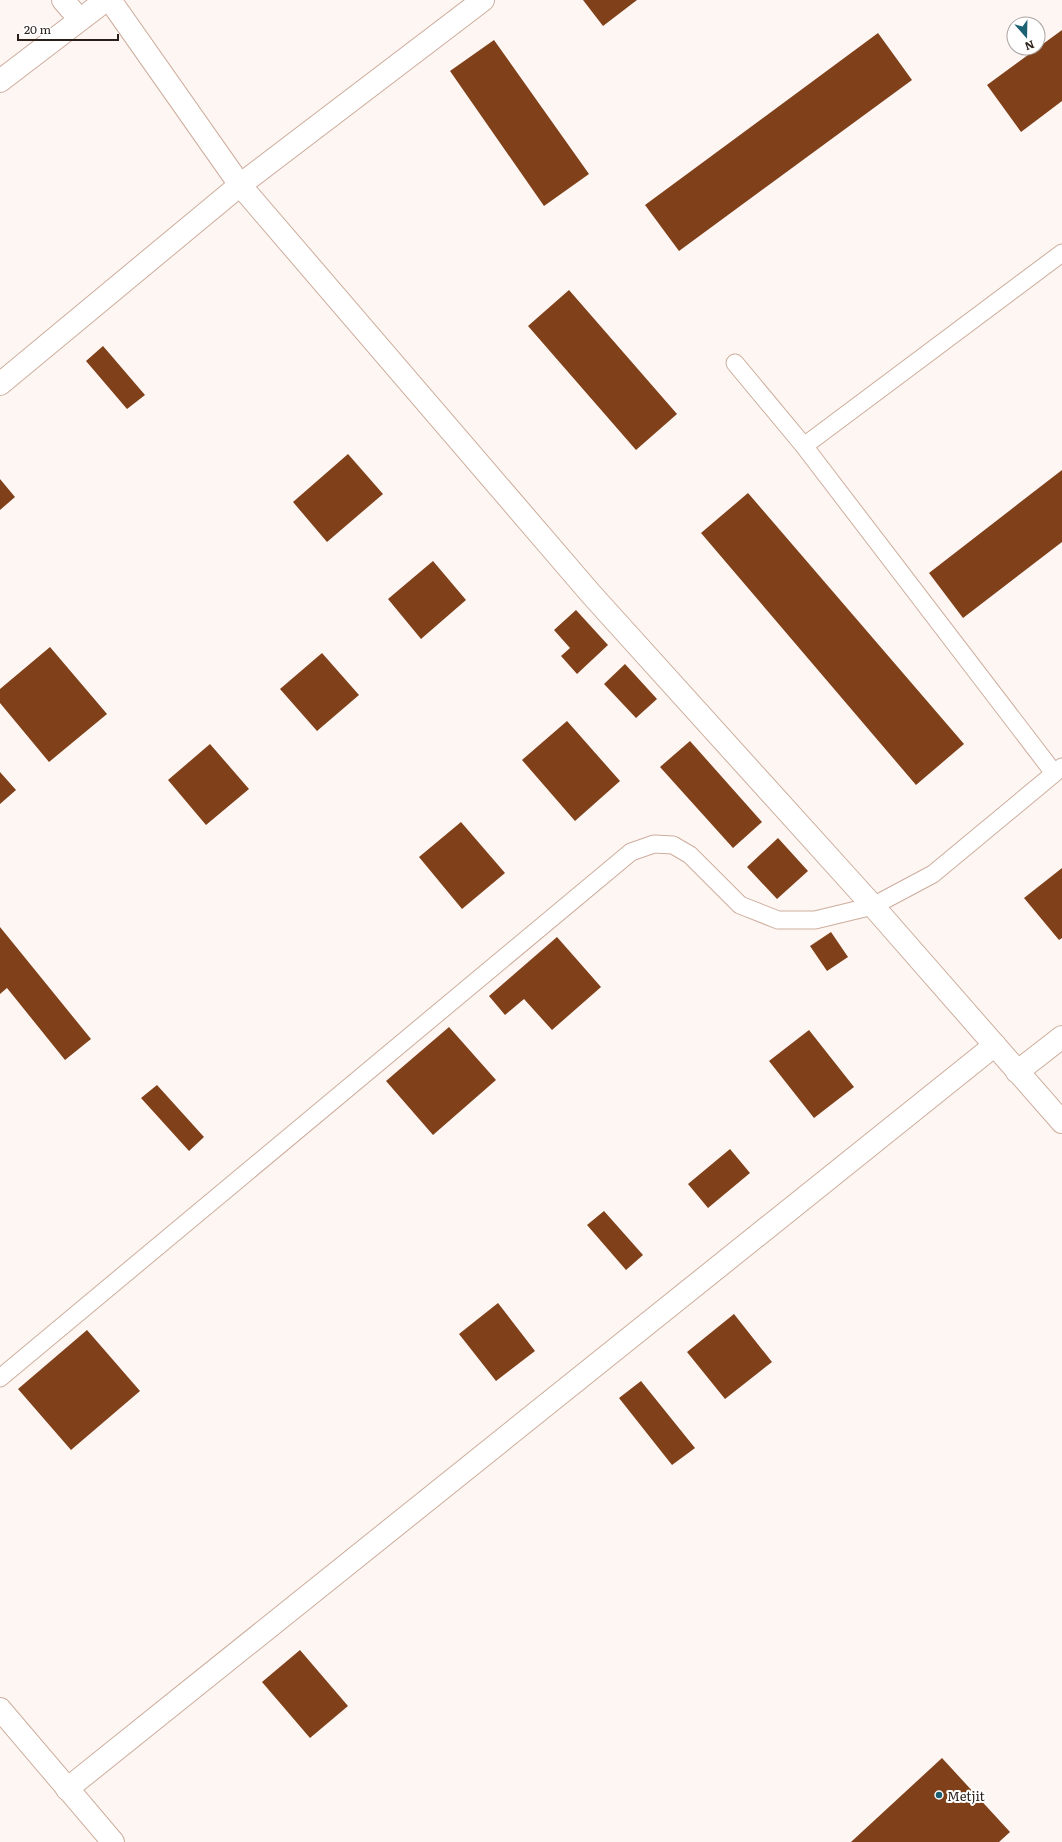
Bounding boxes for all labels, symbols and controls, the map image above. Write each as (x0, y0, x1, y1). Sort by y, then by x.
scale bar (18, 16, 118, 42)
north arrow (1006, 16, 1046, 56)
text: 20 m (24, 20, 51, 38)
text: N (1023, 37, 1037, 55)
place label: Metjit (947, 1786, 986, 1805)
marker: Metjit (934, 1790, 944, 1800)

